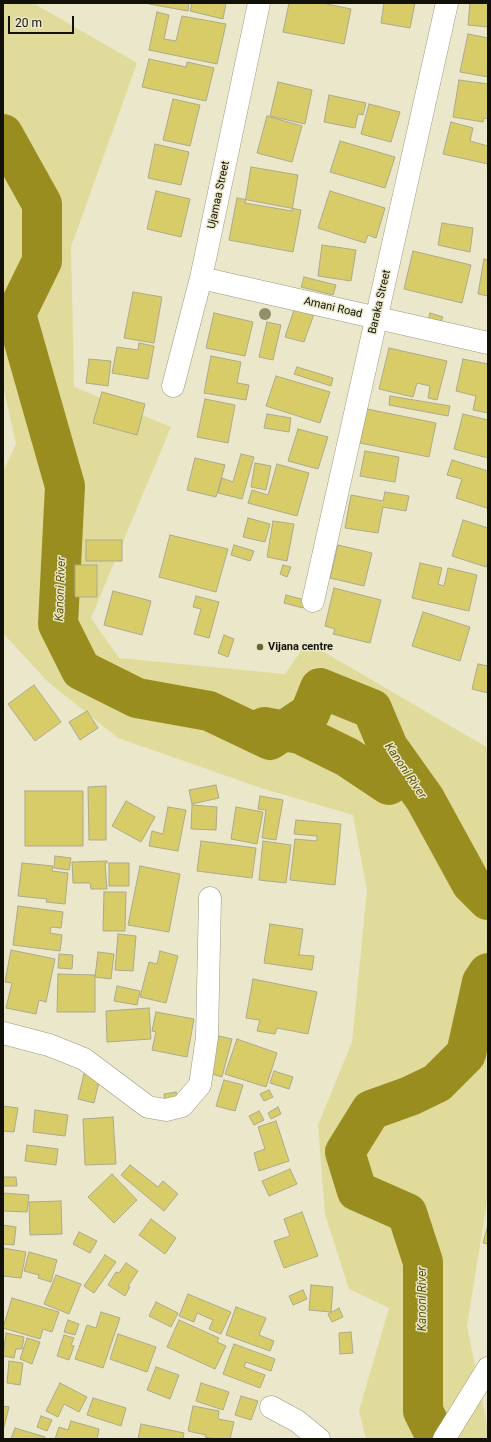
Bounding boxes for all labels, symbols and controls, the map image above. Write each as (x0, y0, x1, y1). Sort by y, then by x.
scale bar (10, 8, 76, 34)
text: 20 m (15, 16, 42, 30)
street label: Ujamaa Street (205, 160, 233, 230)
street label: Baraka Street (366, 269, 394, 335)
street label: Amani Road (303, 295, 363, 321)
water label: Kanoni River (53, 556, 69, 622)
place label: Vijana centre (268, 640, 333, 654)
marker: Vijana centre (255, 642, 265, 652)
water label: Kanoni River (381, 740, 429, 802)
water label: Kanoni River (416, 1267, 430, 1331)

